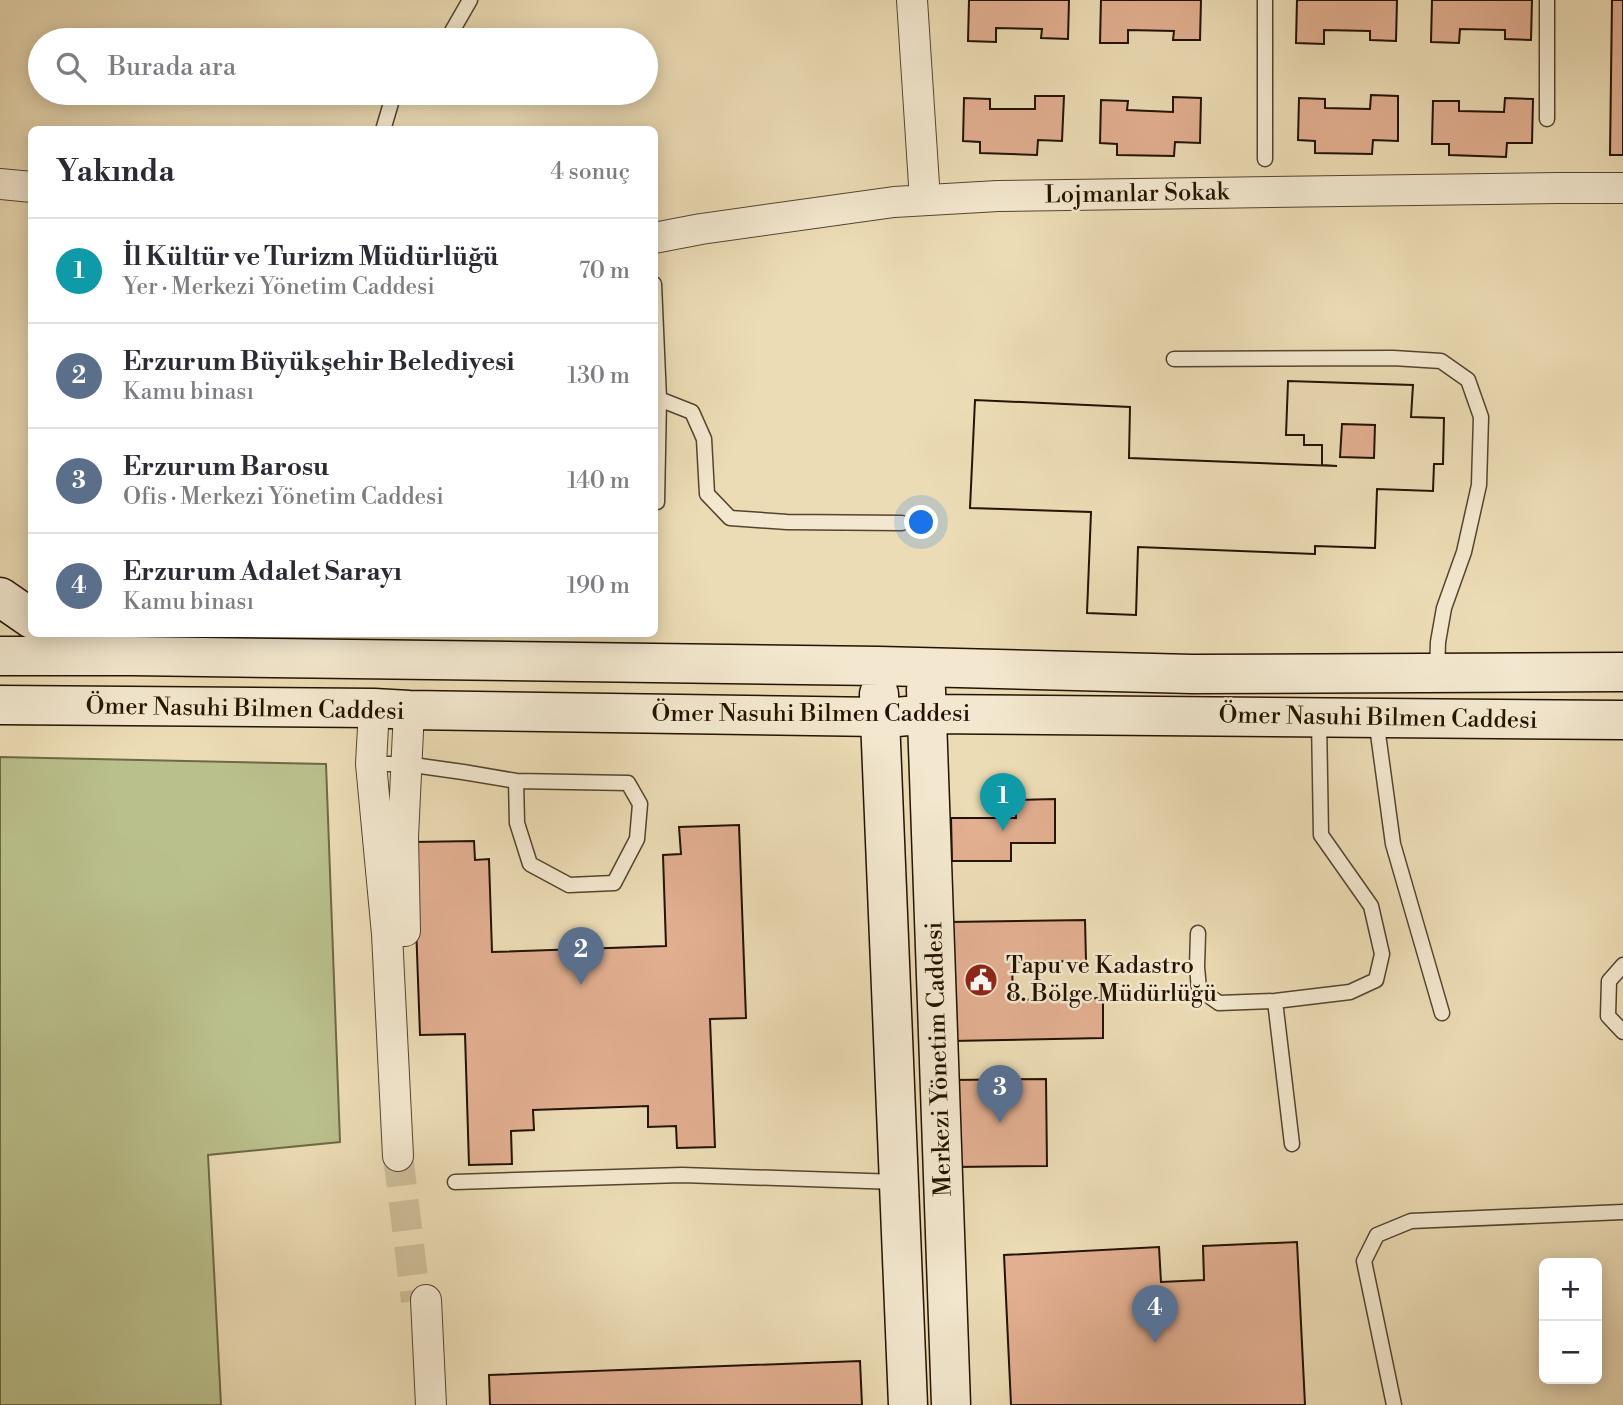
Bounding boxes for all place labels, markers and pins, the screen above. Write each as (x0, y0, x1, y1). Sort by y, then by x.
pin: 1 (980, 773, 1026, 831)
pin: 2 (558, 927, 604, 985)
place label: Tapu ve Kadastro 8. Bölge Müdürlüğü (1006, 951, 1217, 1009)
public building icon: Tapu ve Kadastro 8. Bölge Müdürlüğü (962, 961, 1000, 999)
pin: 3 (977, 1065, 1023, 1123)
pin: 4 (1132, 1285, 1178, 1343)

